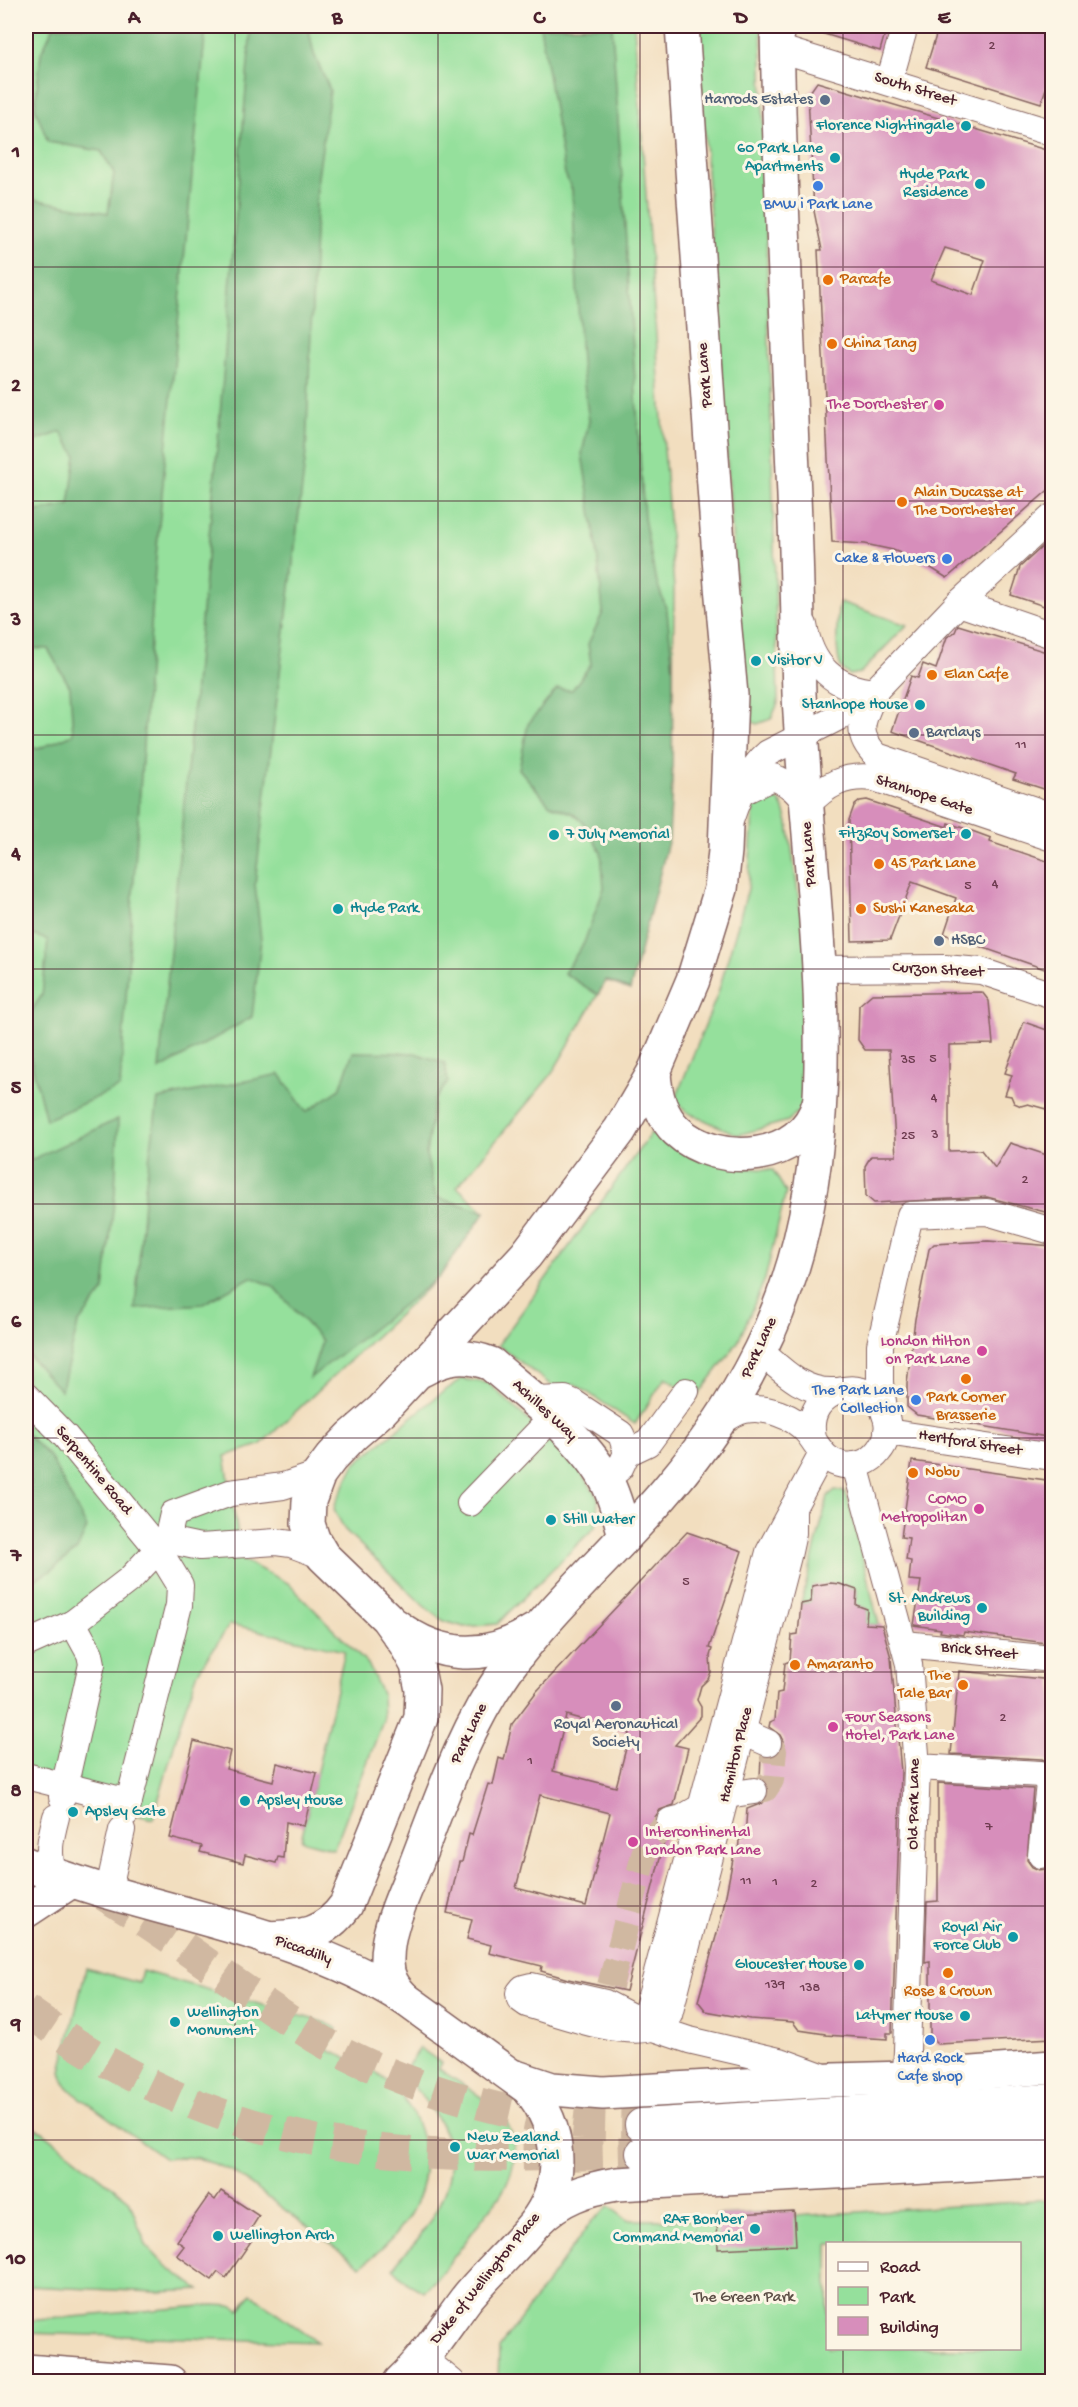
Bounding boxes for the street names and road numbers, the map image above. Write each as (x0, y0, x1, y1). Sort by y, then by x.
street label: South Street (872, 69, 960, 112)
street label: Park Lane (694, 341, 718, 409)
street label: Stanhope Gate (873, 771, 976, 821)
street label: Park Lane (798, 820, 822, 888)
street label: Curzon Street (892, 959, 986, 983)
street label: Park Lane (737, 1314, 783, 1382)
street label: Achilles Way (507, 1376, 581, 1446)
street label: Serpentine Road (50, 1423, 137, 1520)
street label: Hertford Street (917, 1426, 1024, 1462)
street label: Brick Street (939, 1638, 1019, 1666)
street label: Park Lane (447, 1700, 493, 1768)
street label: Hamilton Place (716, 1705, 758, 1805)
street label: Old Park Lane (905, 1757, 925, 1850)
street label: Piccadilly (271, 1931, 334, 1970)
street label: Duke of Wellington Place (426, 2209, 546, 2350)

